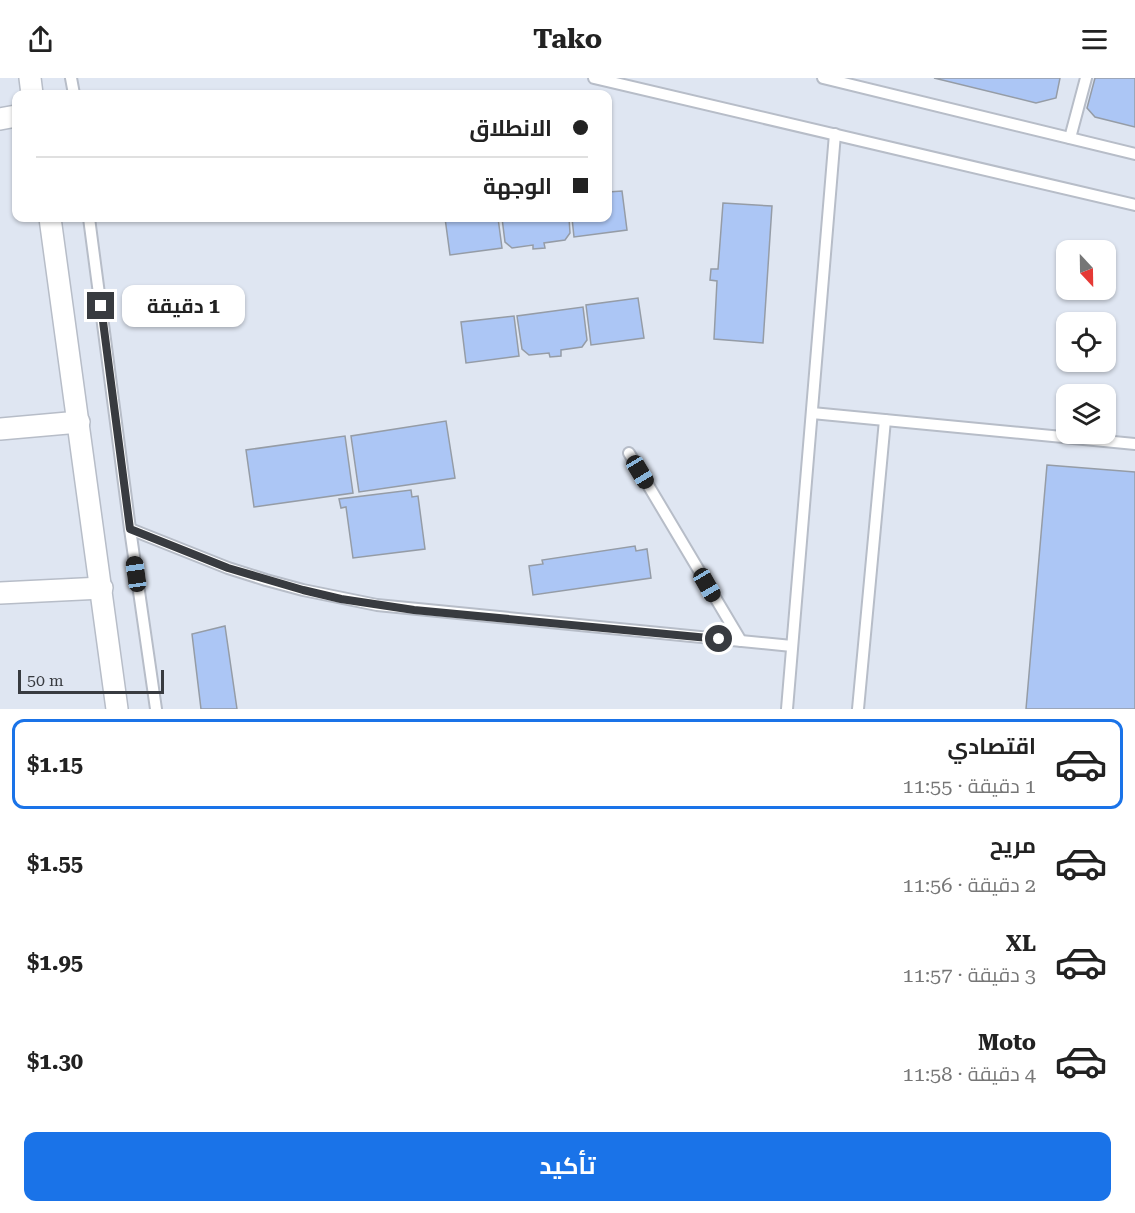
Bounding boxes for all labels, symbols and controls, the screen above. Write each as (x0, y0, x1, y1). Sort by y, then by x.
icon: share (24, 23, 57, 56)
text: Tako (533, 23, 602, 55)
icon: menu (1078, 23, 1111, 56)
text: الانطلاق (469, 116, 552, 141)
text: الوجهة (483, 174, 552, 199)
north arrow (1056, 240, 1116, 300)
map controls (1056, 240, 1116, 444)
callout: 1 دقيقة (122, 285, 245, 327)
route end (87, 292, 114, 319)
text: 1 دقيقة (147, 294, 220, 318)
button: locate (1056, 312, 1116, 372)
button: layers (1056, 384, 1116, 444)
car (623, 452, 657, 492)
car (125, 555, 147, 593)
car (690, 565, 724, 605)
route start (705, 625, 732, 652)
scale bar (18, 667, 164, 694)
text: 50 m (27, 671, 64, 690)
text: اقتصادي (947, 734, 1036, 759)
icon: car (1054, 737, 1108, 791)
text: $1.15 (27, 752, 83, 777)
text: 1 دقيقة · 11:55 (903, 774, 1036, 798)
text: مريح (990, 833, 1036, 858)
icon: car (1054, 836, 1108, 890)
text: $1.55 (27, 851, 83, 876)
text: 2 دقيقة · 11:56 (903, 873, 1036, 897)
text: XL (1006, 931, 1036, 956)
icon: car (1054, 935, 1108, 989)
text: $1.95 (27, 950, 83, 975)
text: 3 دقيقة · 11:57 (903, 963, 1036, 987)
text: Moto (978, 1030, 1036, 1055)
icon: car (1054, 1034, 1108, 1088)
text: $1.30 (27, 1049, 83, 1074)
text: 4 دقيقة · 11:58 (903, 1062, 1036, 1086)
button: تأكيد (24, 1132, 1111, 1201)

